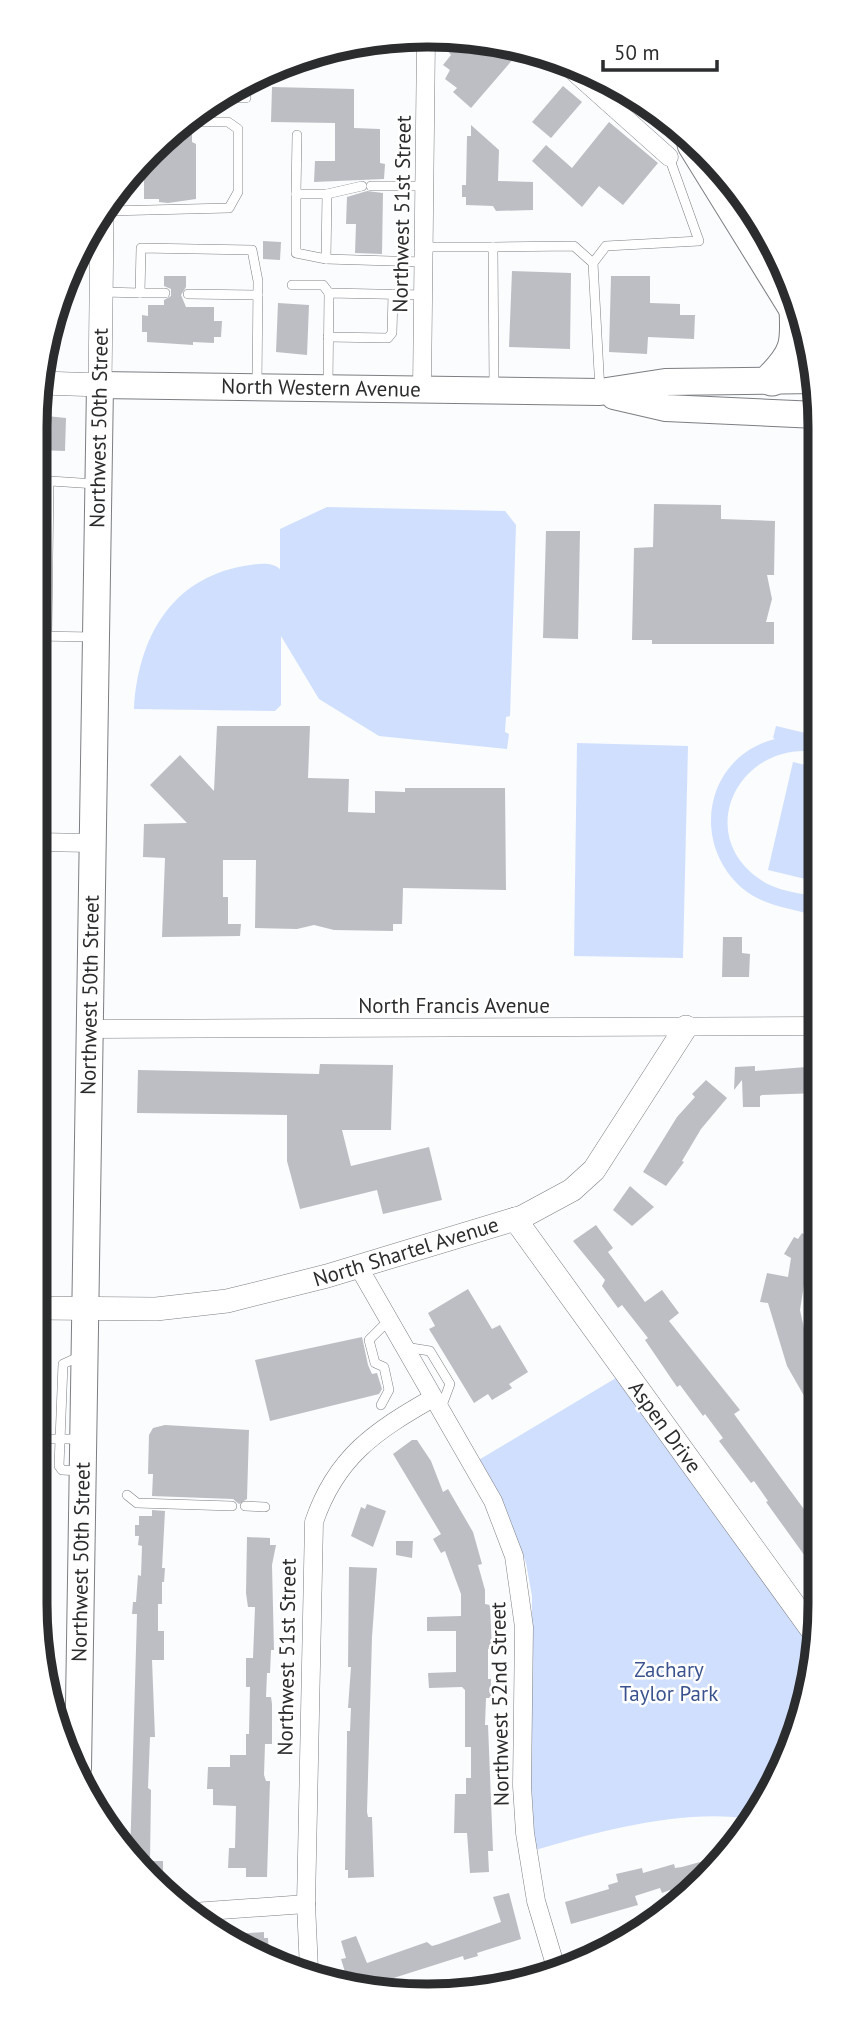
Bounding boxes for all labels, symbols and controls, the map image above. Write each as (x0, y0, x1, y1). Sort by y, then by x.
scale bar (603, 28, 717, 72)
text: 50 m (614, 39, 660, 66)
street label: Northwest 51st Street (386, 115, 417, 313)
street label: Northwest 50th Street (83, 328, 114, 528)
street label: North Western Avenue (221, 372, 421, 403)
street label: Northwest 50th Street (74, 895, 105, 1095)
street label: North Francis Avenue (358, 992, 550, 1019)
street label: North Shartel Avenue (310, 1210, 502, 1293)
street label: Aspen Drive (623, 1375, 708, 1478)
street label: Northwest 50th Street (65, 1462, 96, 1662)
street label: Northwest 51st Street (271, 1558, 302, 1756)
street label: Northwest 52nd Street (484, 1602, 515, 1806)
park label: Zachary Taylor Park (620, 1656, 718, 1707)

